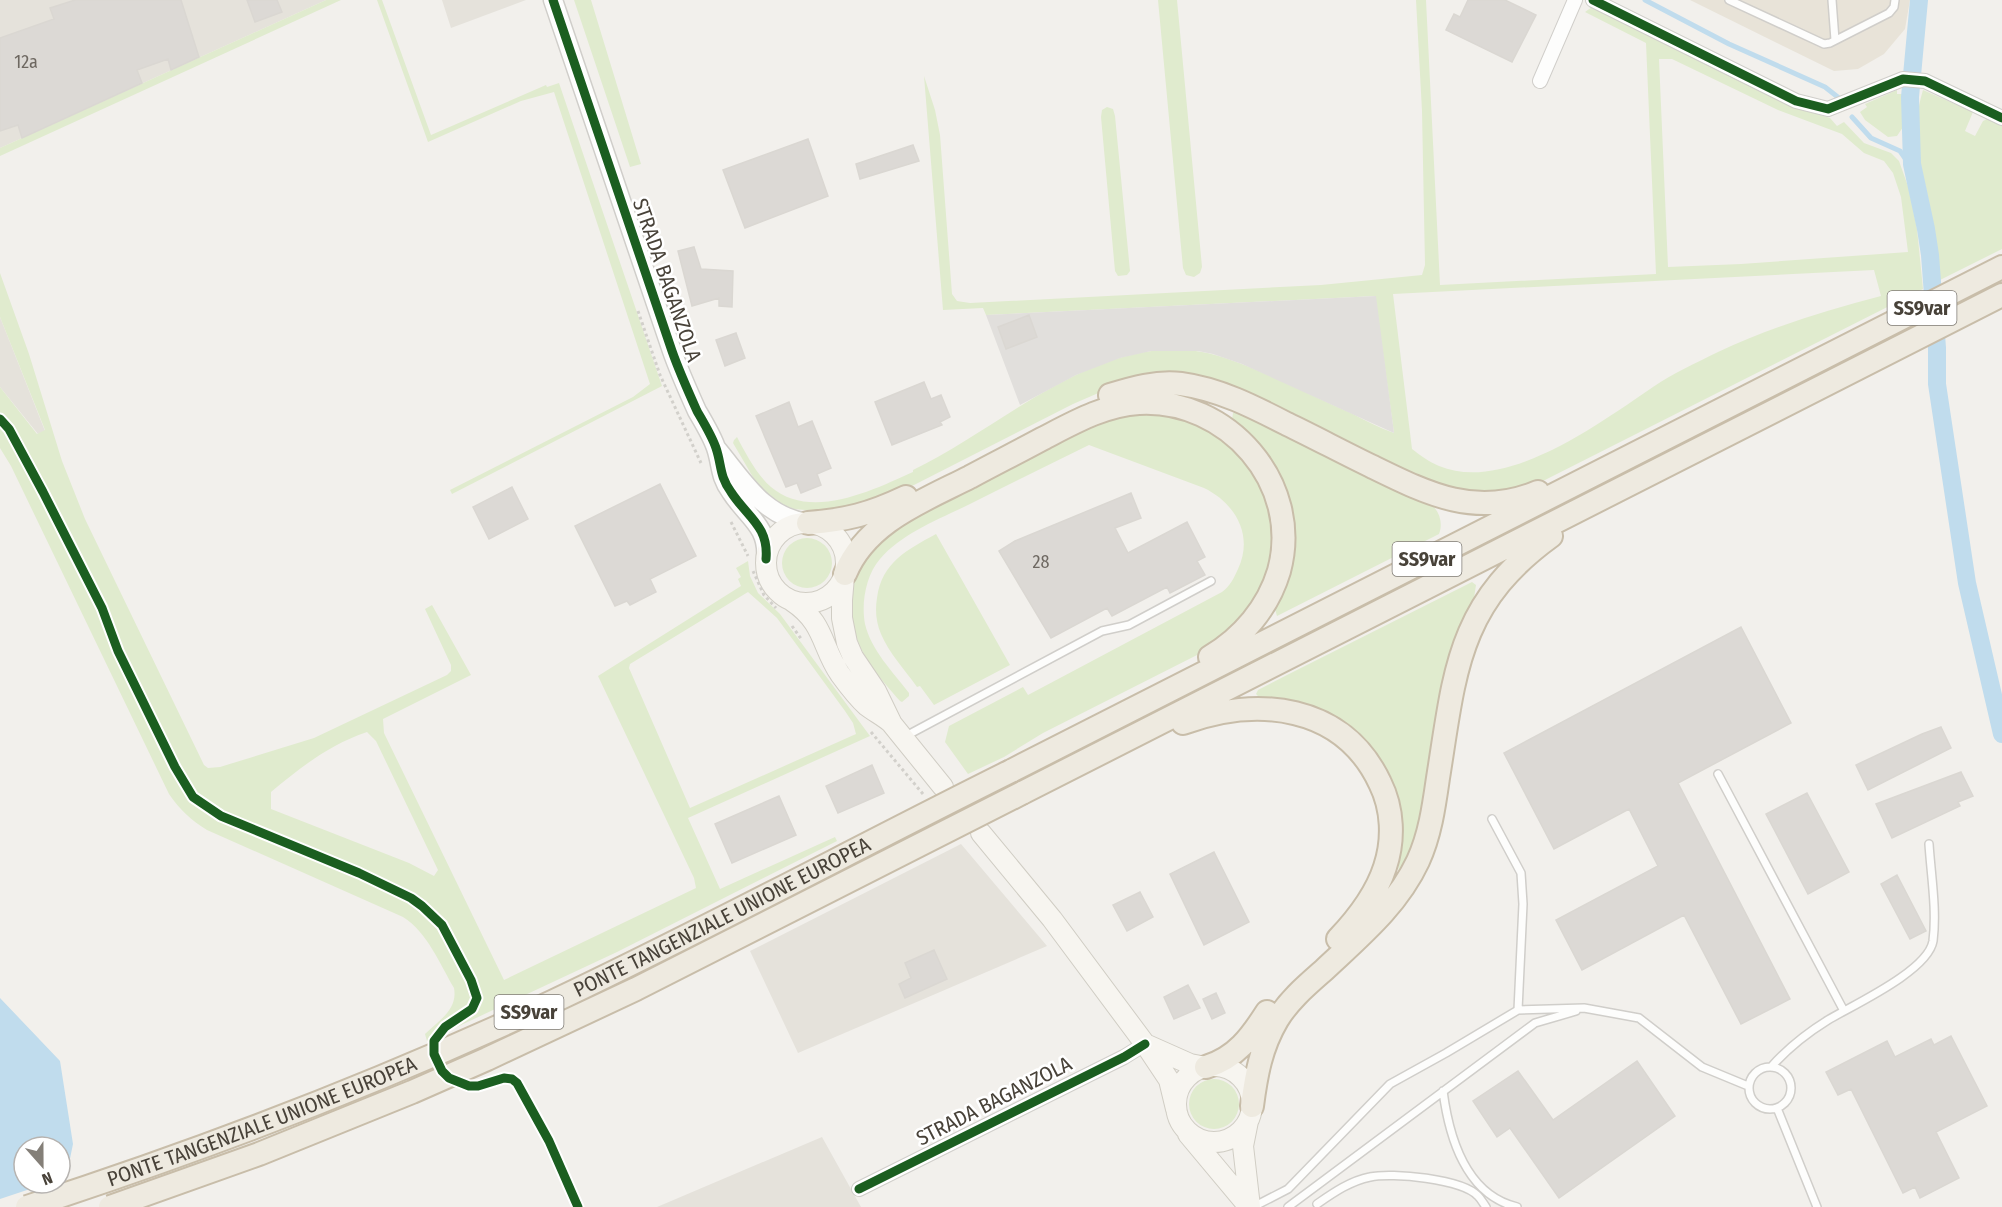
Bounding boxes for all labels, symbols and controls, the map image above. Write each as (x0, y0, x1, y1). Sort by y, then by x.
house number: 12a (14, 51, 38, 73)
street label: STRADA BAGANZOLA (627, 195, 707, 365)
road number: SS9var (1888, 291, 1956, 325)
road number: SS9var (1392, 542, 1462, 576)
house number: 28 (1033, 551, 1049, 573)
street label: PONTE TANGENZIALE UNIONE EUROPEA (569, 831, 875, 1003)
road number: SS9var (494, 995, 564, 1029)
street label: PONTE TANGENZIALE UNIONE EUROPEA (104, 1051, 421, 1192)
street label: STRADA BAGANZOLA (912, 1051, 1076, 1151)
north arrow (12, 1135, 72, 1195)
text: N (39, 1168, 55, 1189)

